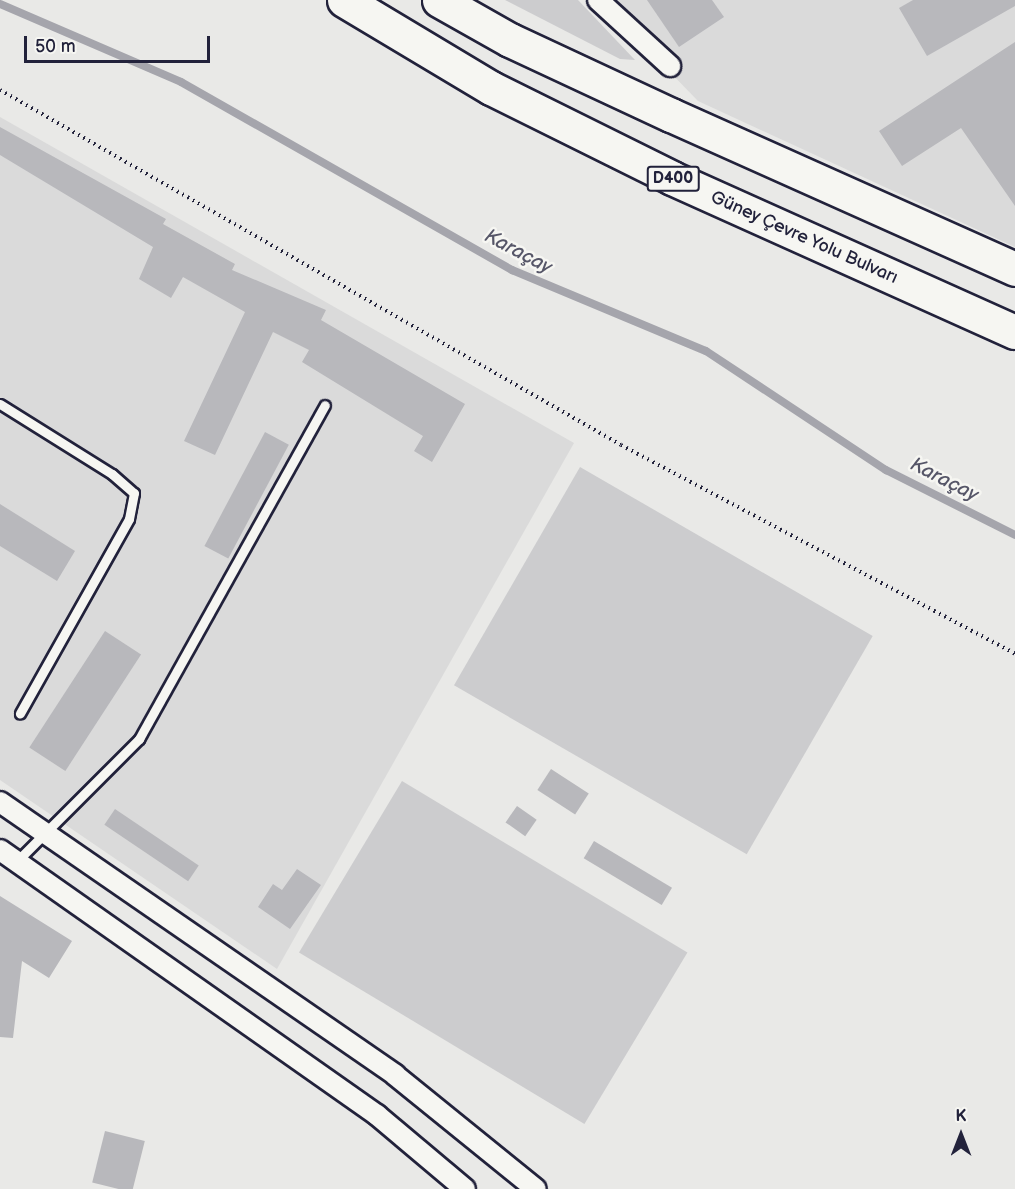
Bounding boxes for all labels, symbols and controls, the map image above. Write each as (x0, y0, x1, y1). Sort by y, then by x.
scale bar (27, 24, 213, 62)
text: 50 m (35, 36, 76, 57)
road number: D400 (646, 166, 700, 192)
street label: Güney Çevre Yolu Bulvarı (706, 186, 902, 290)
water label: Karaçay (480, 224, 556, 280)
water label: Karaçay (906, 453, 982, 507)
north arrow (931, 1105, 991, 1165)
text: K (956, 1107, 966, 1126)

